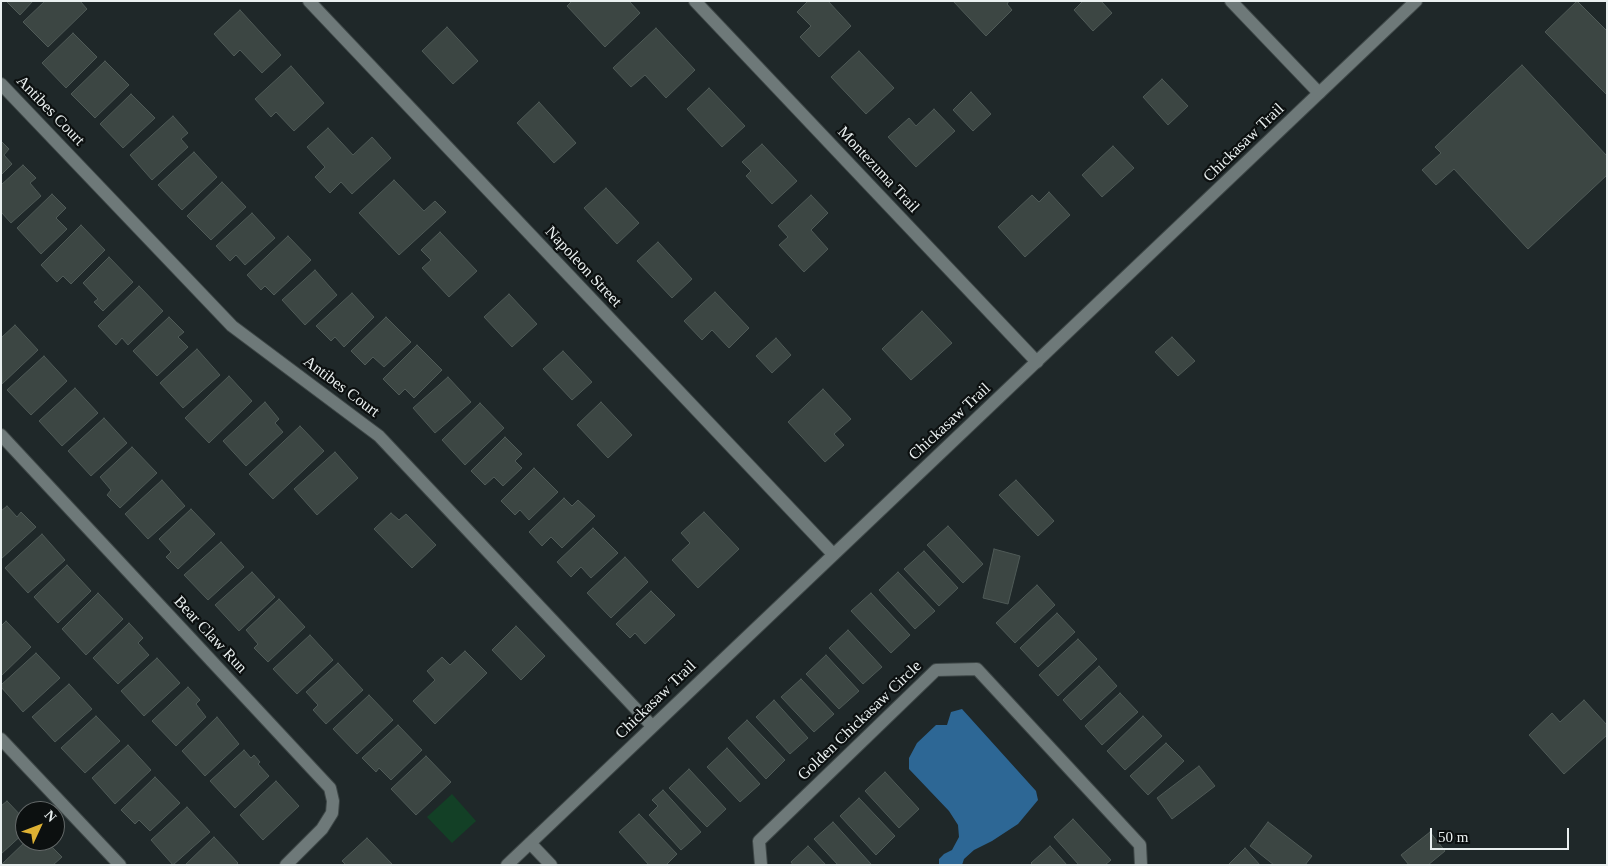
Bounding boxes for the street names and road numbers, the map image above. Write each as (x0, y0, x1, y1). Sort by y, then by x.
street label: Antibes Court (12, 72, 88, 150)
street label: Chickasaw Trail (1200, 100, 1288, 186)
street label: Montezuma Trail (833, 123, 923, 217)
street label: Napoleon Street (541, 223, 625, 311)
street label: Antibes Court (299, 352, 383, 422)
street label: Chickasaw Trail (905, 379, 995, 465)
street label: Bear Claw Run (169, 592, 251, 678)
street label: Chickasaw Trail (612, 657, 700, 743)
street label: Golden Chickasaw Circle (794, 657, 926, 785)

